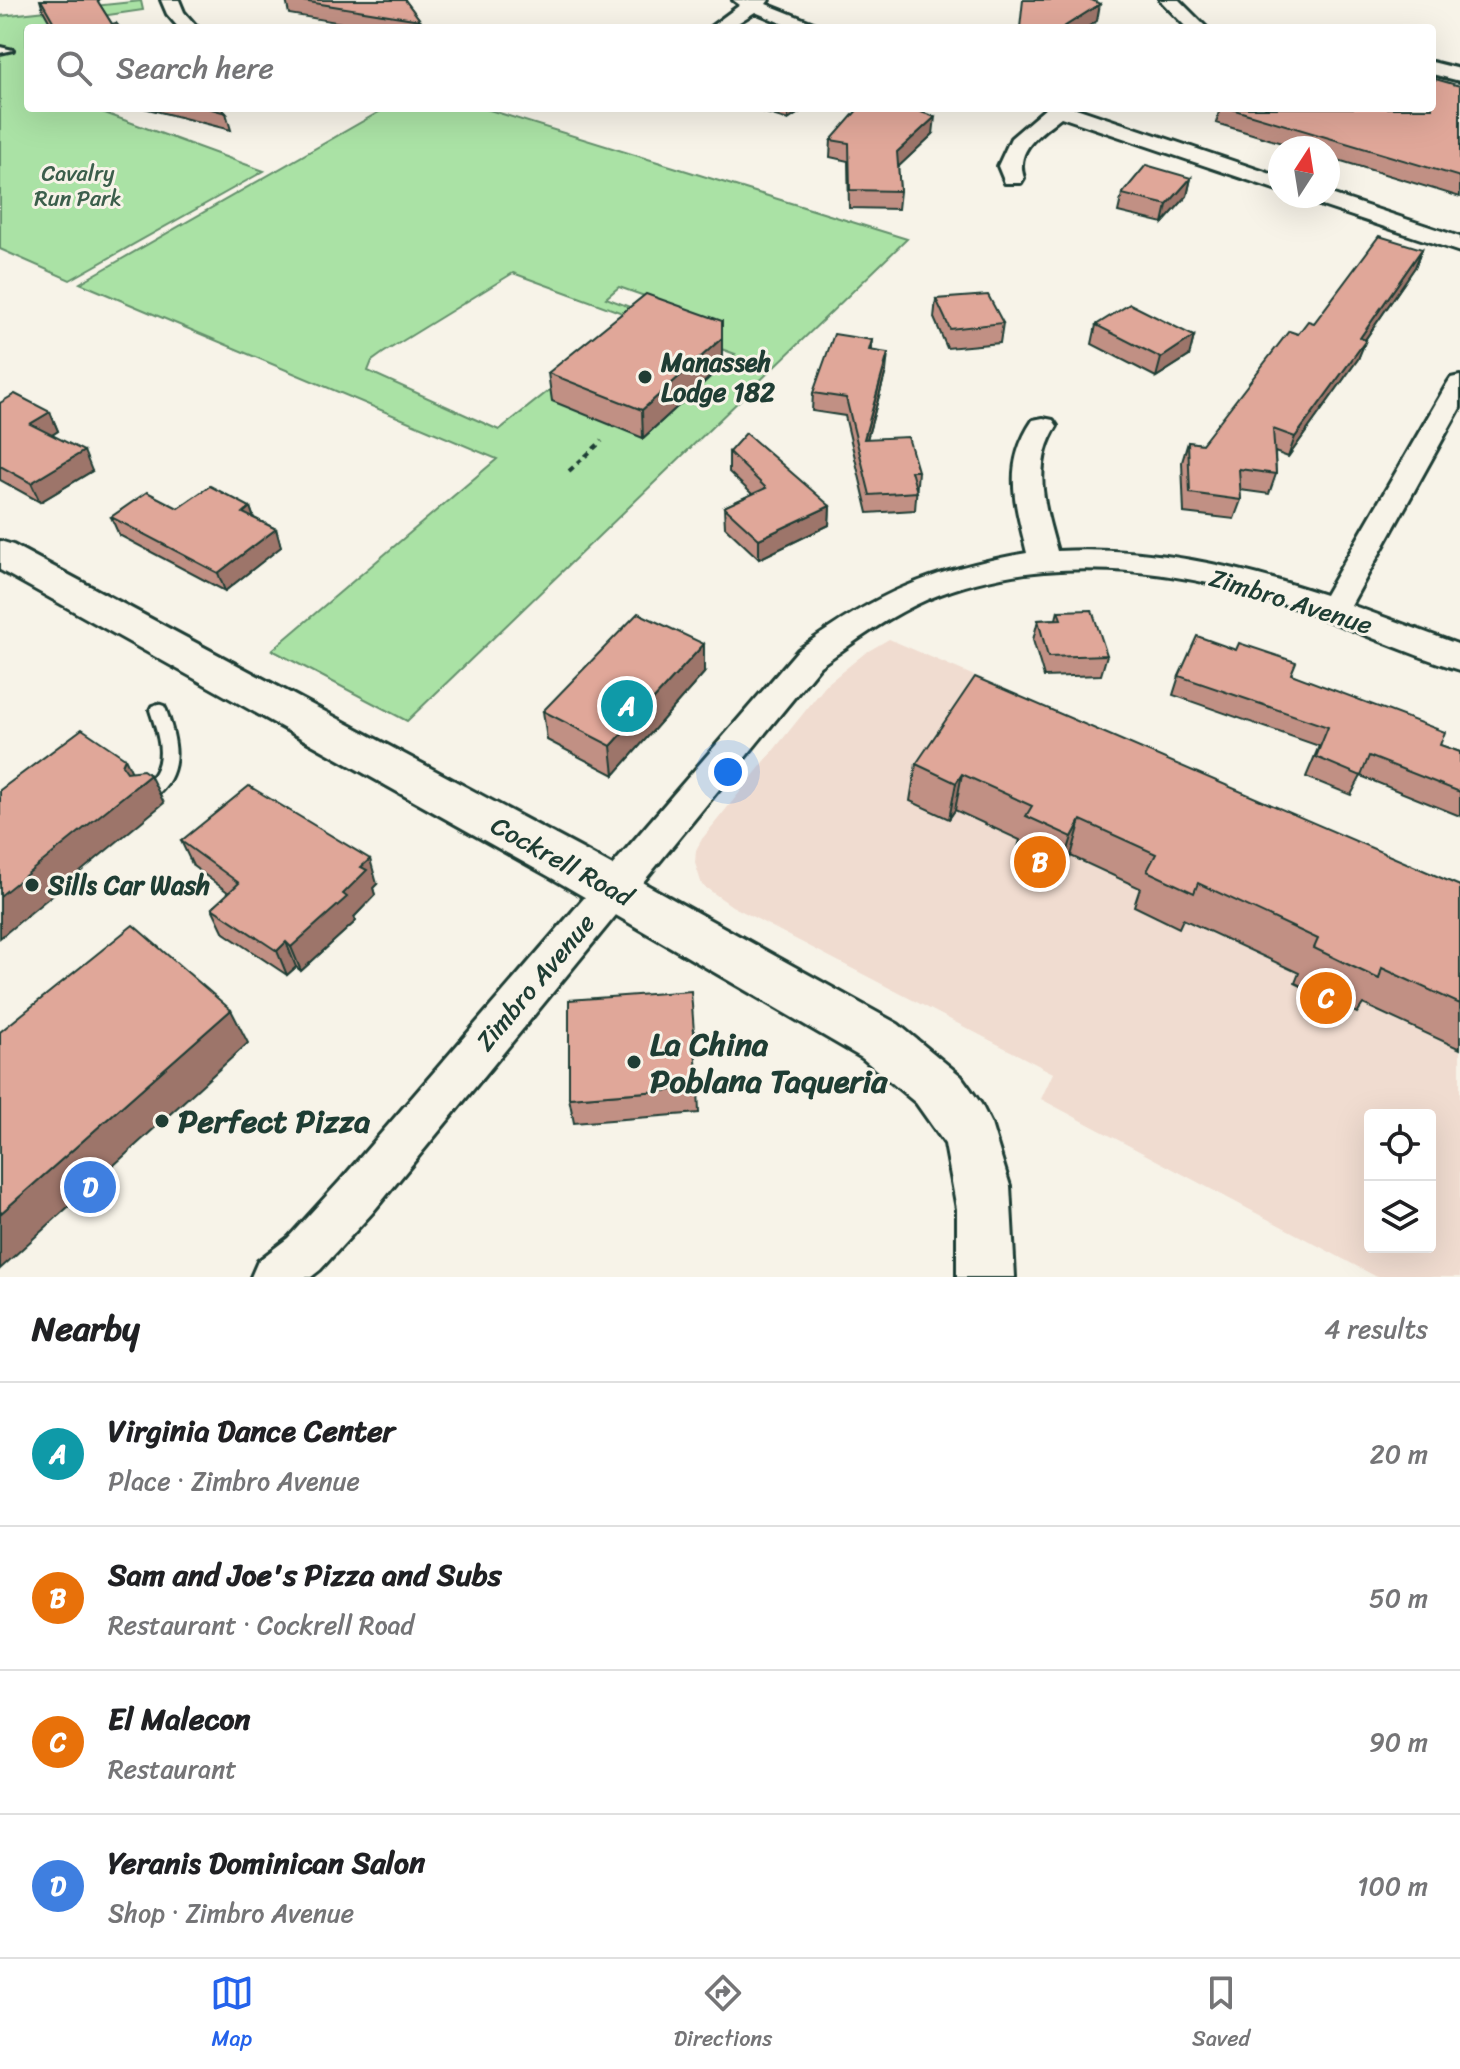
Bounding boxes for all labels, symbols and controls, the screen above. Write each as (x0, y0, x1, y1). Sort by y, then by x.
search box (24, 24, 1436, 112)
text: Search here (116, 41, 274, 95)
icon: search (52, 46, 96, 90)
north arrow (1268, 136, 1340, 208)
park label: Cavalry Run Park (34, 154, 122, 218)
place label: Manasseh Lodge 182 (660, 339, 775, 415)
marker: Manasseh Lodge 182 (636, 368, 654, 386)
street label: Zimbro Avenue (1204, 554, 1378, 648)
pin: A (601, 676, 653, 736)
your location (708, 752, 748, 792)
street label: Cockrell Road (482, 803, 644, 920)
pin: B (1014, 832, 1066, 892)
place label: Sills Car Wash (47, 862, 210, 908)
marker: Sills Car Wash (23, 876, 41, 894)
street label: Zimbro Avenue (463, 903, 607, 1061)
pin: C (1300, 968, 1352, 1028)
place label: La China Poblana Taqueria (650, 1016, 888, 1110)
marker: La China Poblana Taqueria (625, 1053, 643, 1071)
place label: Perfect Pizza (178, 1093, 370, 1150)
map controls (1364, 1109, 1436, 1253)
button: locate (1364, 1109, 1436, 1181)
marker: Perfect Pizza (153, 1112, 171, 1130)
pin: D (64, 1157, 116, 1217)
button: layers (1364, 1181, 1436, 1253)
text: Nearby (32, 1299, 140, 1359)
text: 4 results (1324, 1306, 1428, 1352)
text: Virginia Dance Center (108, 1404, 395, 1458)
text: A (49, 1431, 67, 1477)
text: 20 m (1370, 1431, 1428, 1477)
text: Place · Zimbro Avenue (108, 1458, 360, 1504)
text: Sam and Joe's Pizza and Subs (108, 1548, 502, 1602)
text: B (50, 1575, 66, 1621)
text: 50 m (1369, 1575, 1428, 1621)
text: Restaurant · Cockrell Road (108, 1602, 414, 1648)
text: El Malecon (108, 1692, 251, 1746)
text: C (50, 1719, 66, 1765)
text: 90 m (1369, 1719, 1428, 1765)
text: Restaurant (108, 1746, 237, 1792)
text: Yeranis Dominican Salon (108, 1836, 425, 1890)
text: D (50, 1863, 66, 1909)
text: 100 m (1357, 1863, 1428, 1909)
text: Shop · Zimbro Avenue (108, 1890, 354, 1936)
tab: Map (210, 1971, 254, 2058)
tab: Directions (674, 1971, 772, 2058)
tab: Saved (1192, 1971, 1250, 2058)

